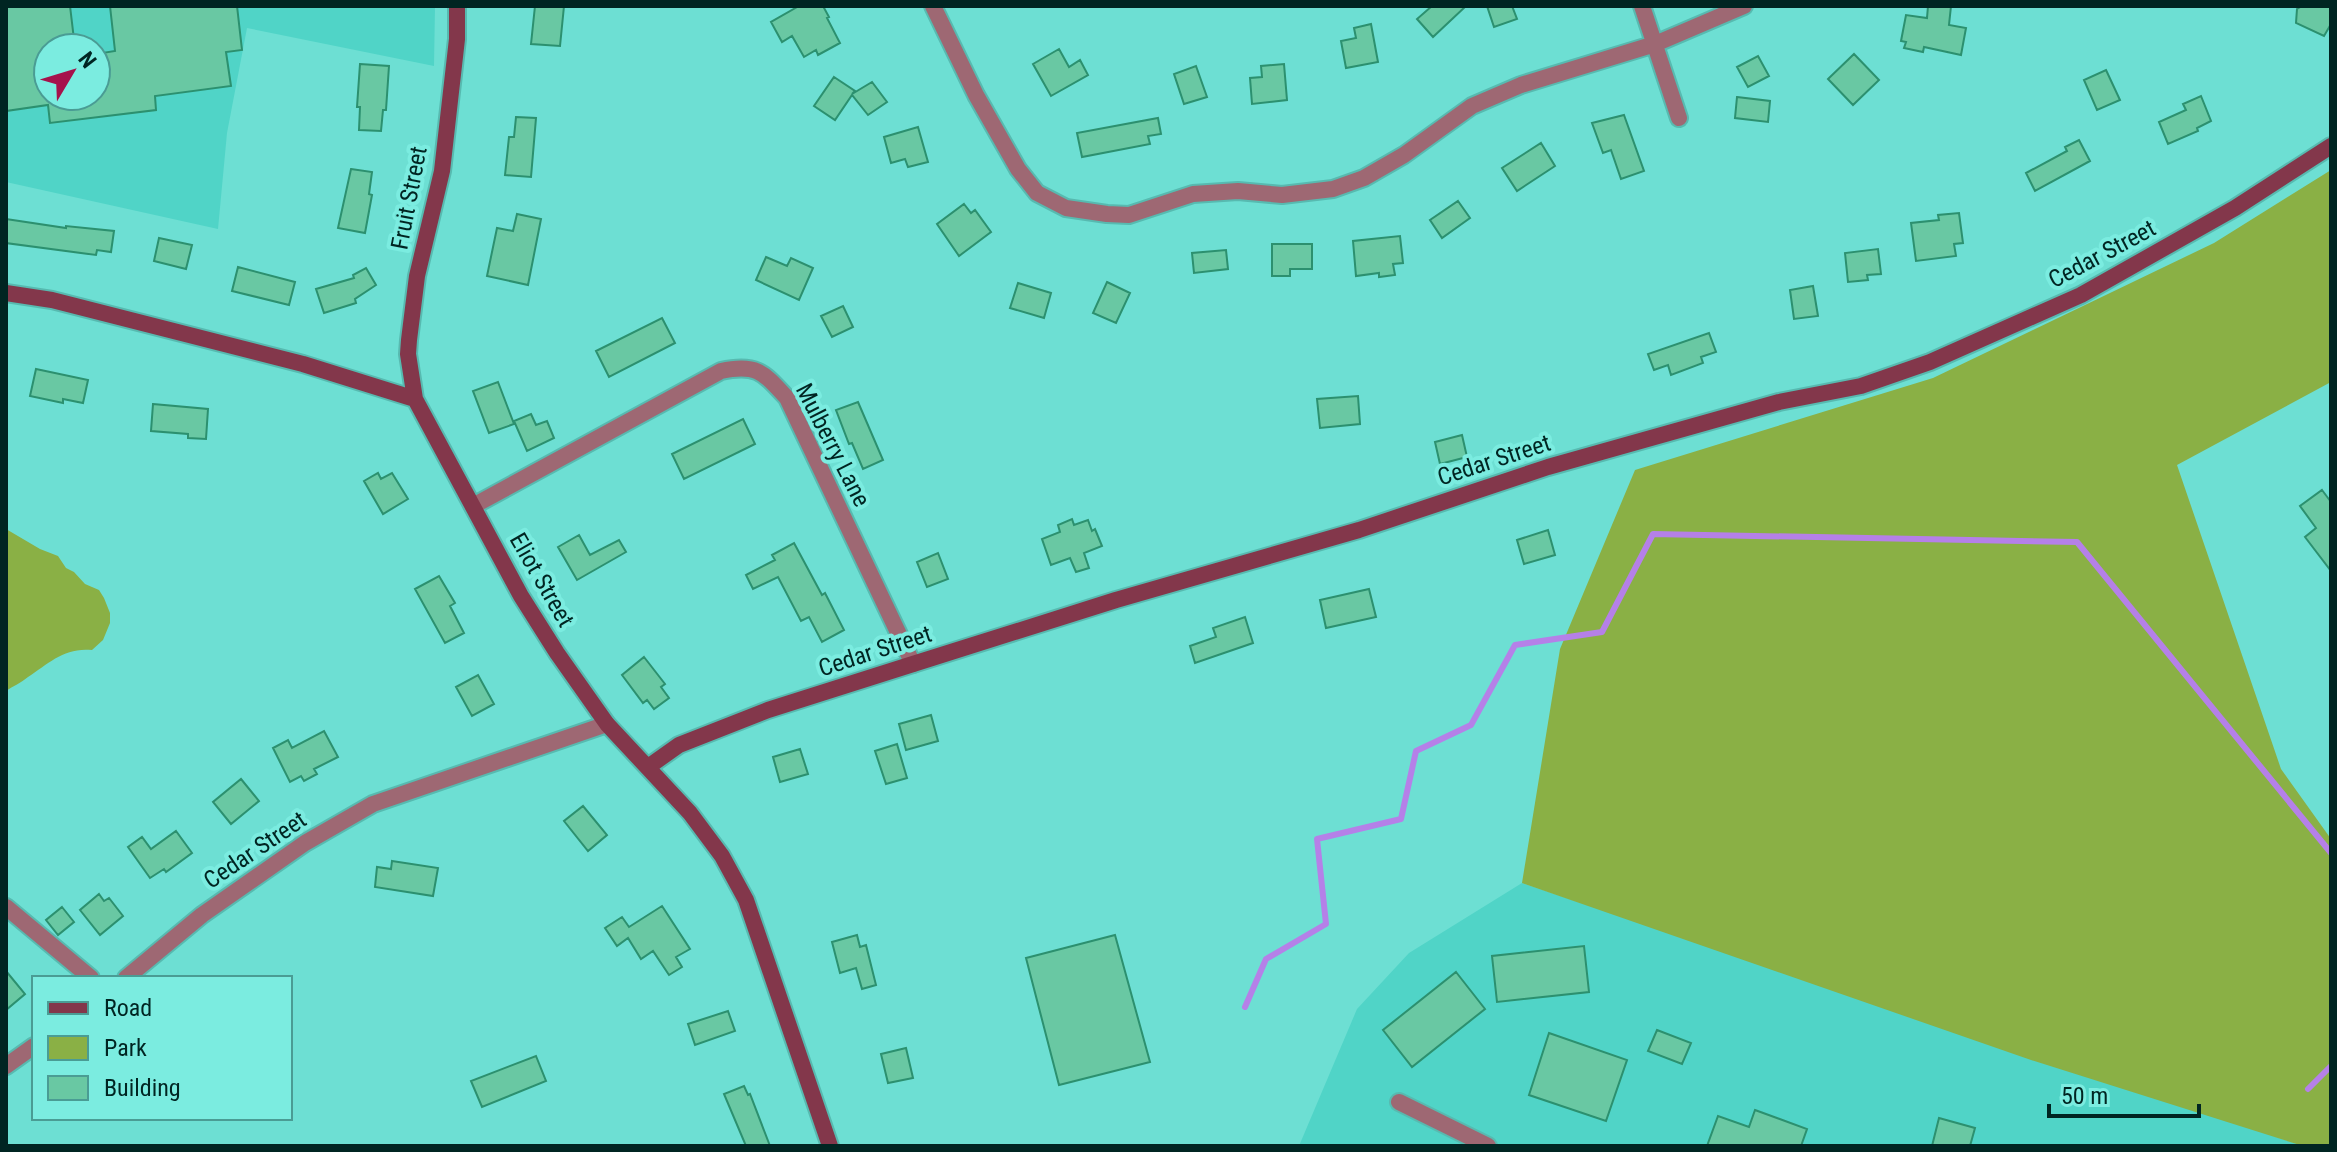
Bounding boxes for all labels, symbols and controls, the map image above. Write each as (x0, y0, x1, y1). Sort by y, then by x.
north arrow (32, 32, 112, 112)
text: N (73, 47, 101, 73)
street label: Fruit Street (385, 144, 433, 252)
street label: Cedar Street (2044, 214, 2160, 294)
street label: Mulberry Lane (790, 379, 876, 511)
street label: Cedar Street (1434, 429, 1554, 491)
street label: Eliot Street (504, 528, 580, 632)
street label: Cedar Street (815, 620, 935, 682)
street label: Cedar Street (199, 806, 311, 894)
legend (32, 976, 292, 1120)
text: Road (104, 994, 152, 1022)
text: Park (104, 1034, 147, 1062)
scale bar (2049, 1068, 2199, 1118)
text: Building (104, 1074, 181, 1102)
text: 50 m (2061, 1082, 2108, 1110)

